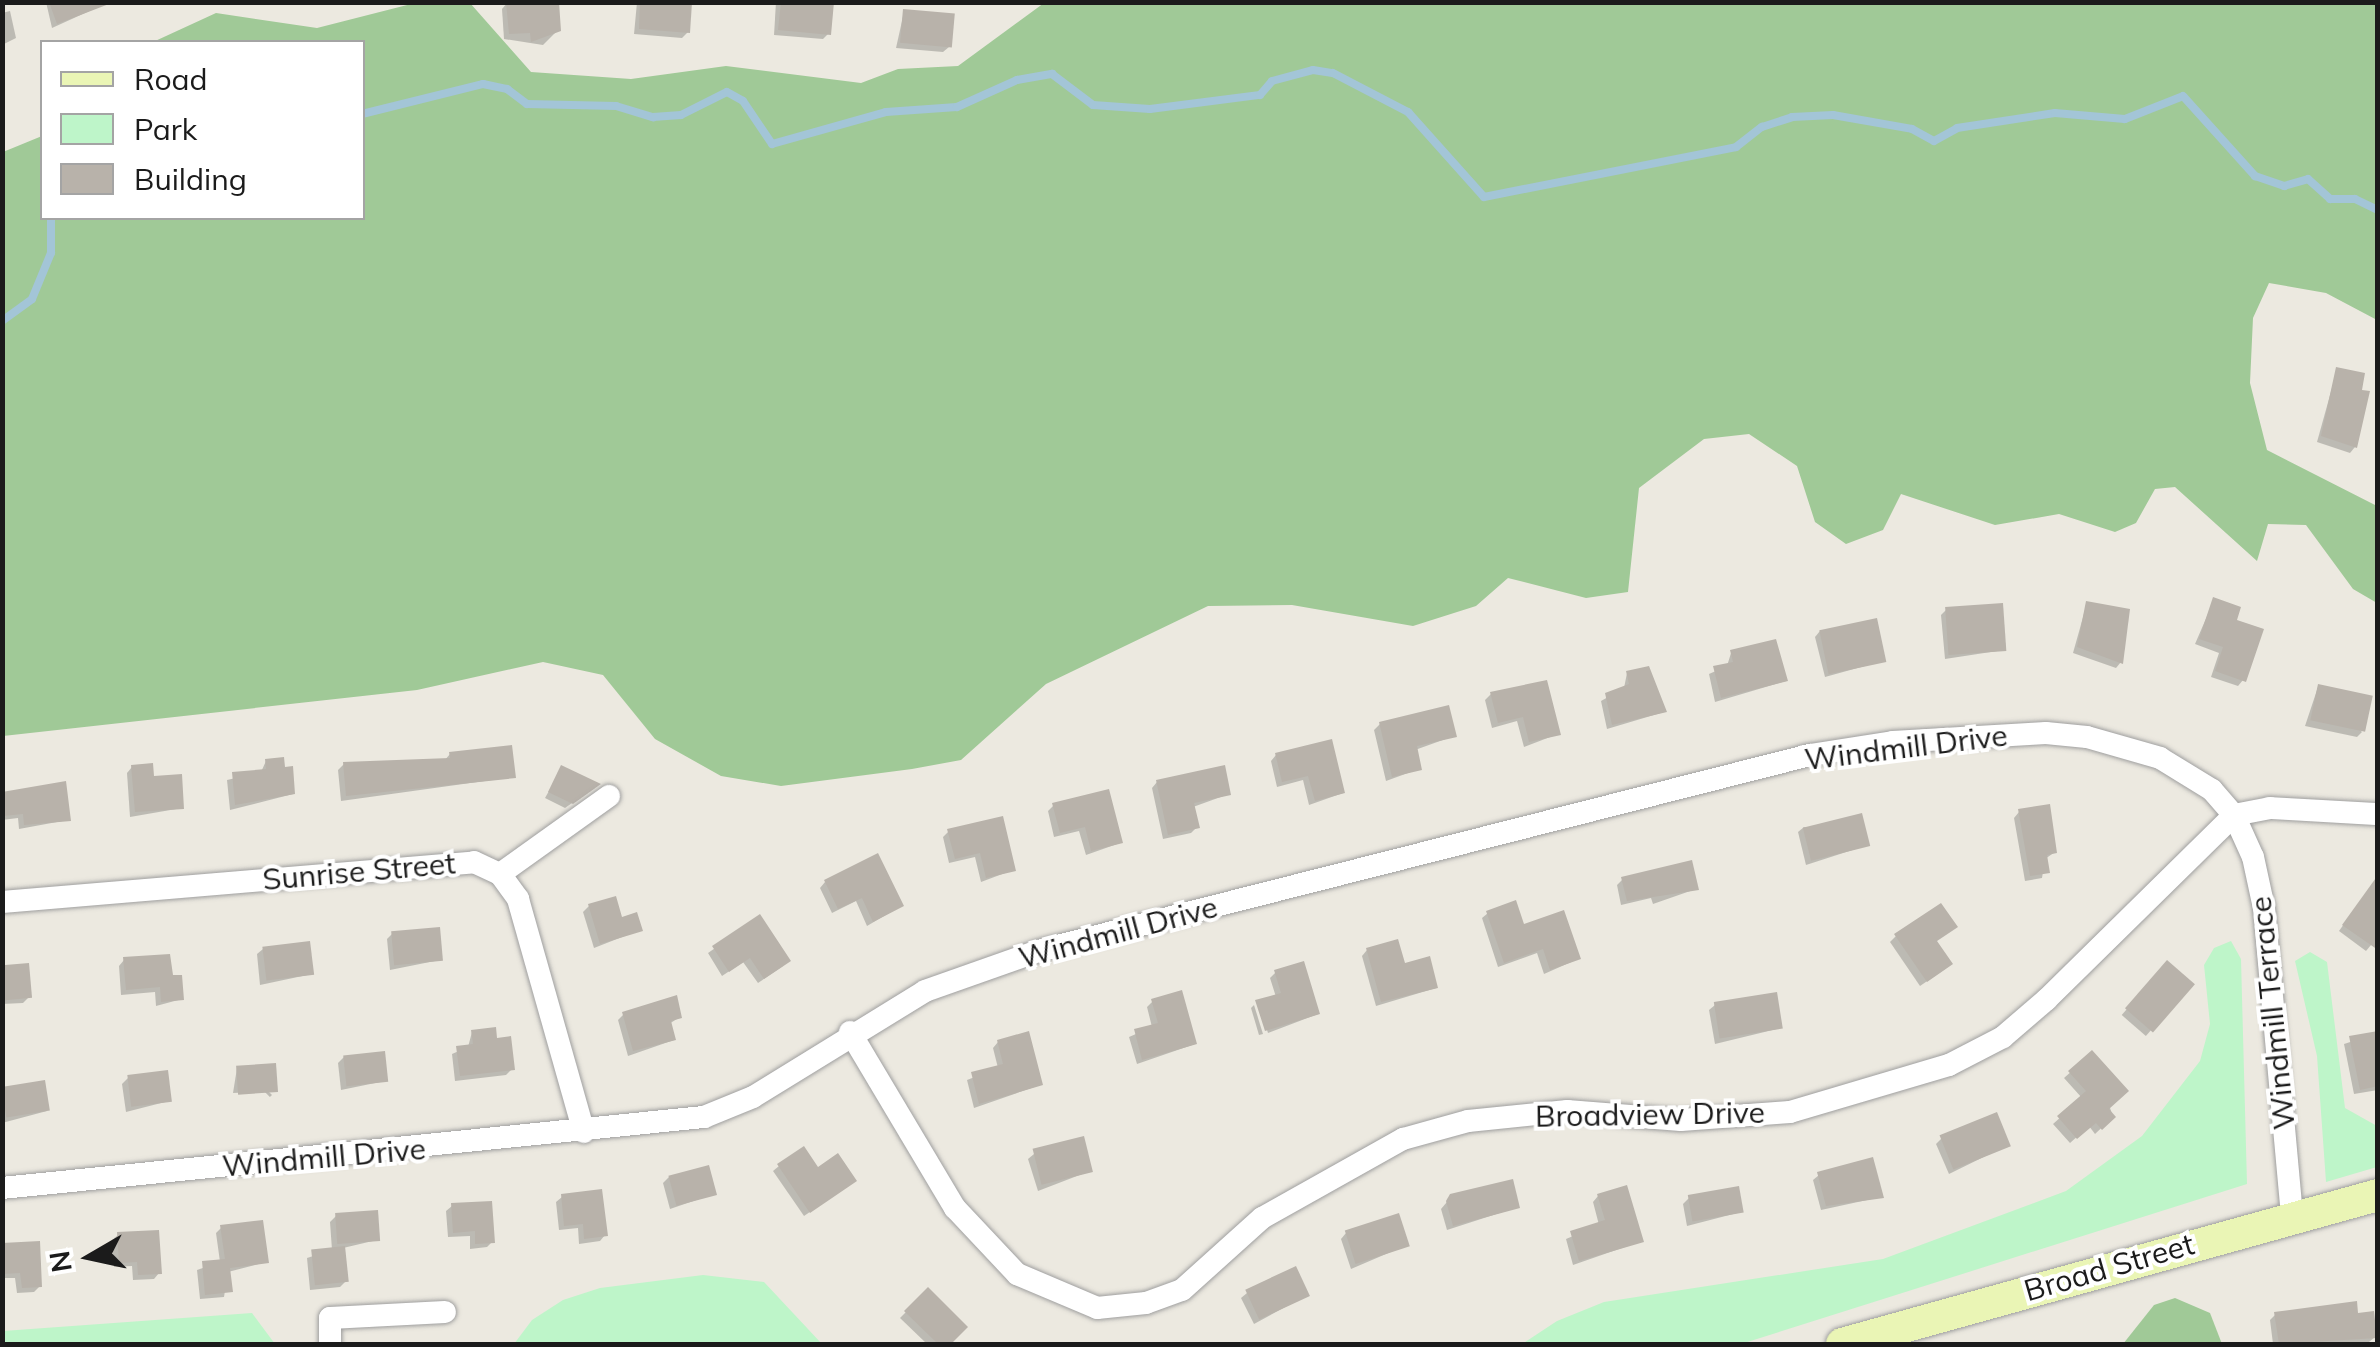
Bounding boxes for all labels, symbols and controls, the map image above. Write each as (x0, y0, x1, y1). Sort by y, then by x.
legend (40, 40, 365, 220)
text: Road (134, 60, 208, 98)
text: Park (134, 110, 197, 148)
text: Building (134, 160, 247, 198)
street label: Windmill Drive (1802, 717, 2010, 777)
street label: Sunrise Street (261, 845, 457, 897)
street label: Windmill Drive (1015, 888, 1221, 976)
street label: Windmill Terrace (2242, 895, 2302, 1131)
street label: Broadview Drive (1535, 1094, 1765, 1134)
street label: Windmill Drive (221, 1130, 427, 1184)
north arrow (40, 1207, 140, 1307)
street label: Broad Street (2020, 1226, 2198, 1308)
text: N (41, 1249, 79, 1275)

